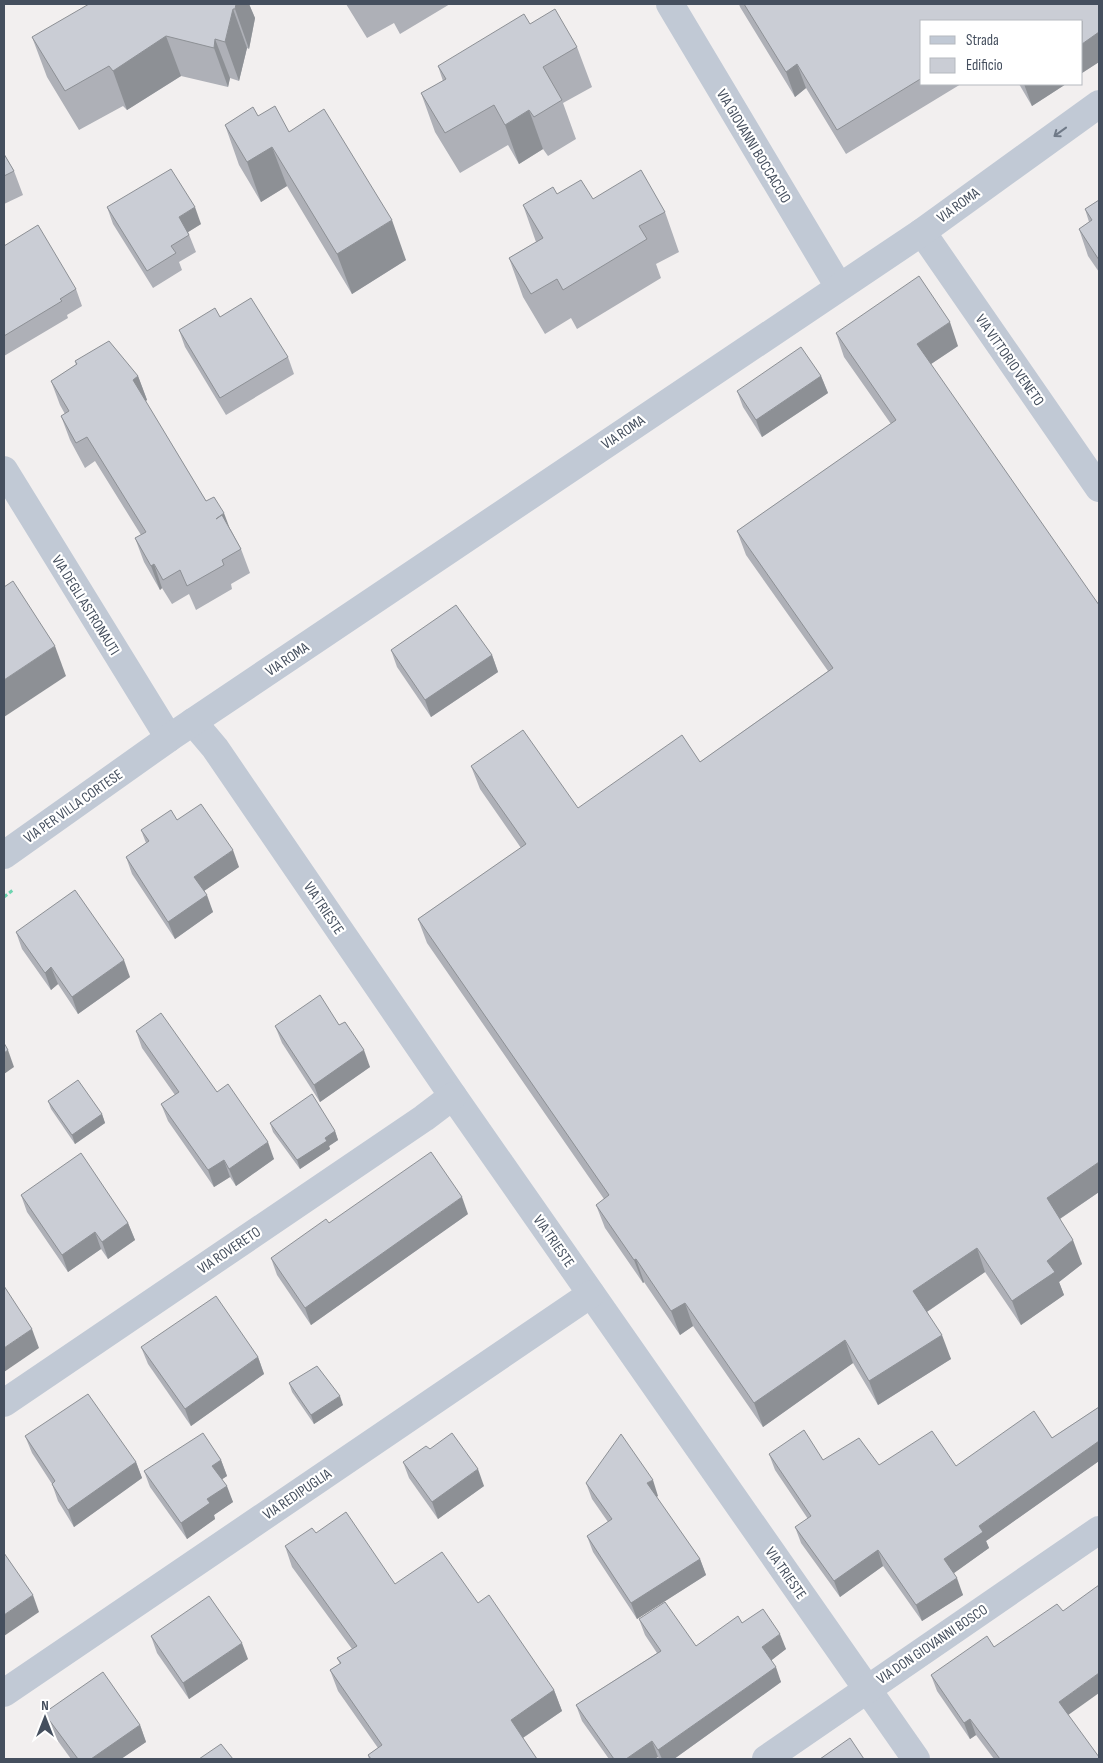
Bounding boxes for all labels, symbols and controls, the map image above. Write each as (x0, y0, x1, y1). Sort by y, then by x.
legend (920, 20, 1083, 85)
text: Strada (966, 31, 999, 50)
text: Edificio (966, 56, 1003, 75)
street label: VIA GIOVANNI BOCCACCIO (712, 86, 795, 207)
one-way arrow (1053, 127, 1067, 137)
street label: VIA ROMA (933, 183, 984, 227)
street label: VIA VITTORIO VENETO (971, 311, 1048, 410)
street label: VIA ROMA (598, 411, 649, 454)
street label: VIA DEGLI ASTRONAUTI (47, 552, 124, 659)
street label: VIA ROMA (262, 638, 313, 681)
street label: VIA PER VILLA CORTESE (20, 765, 126, 848)
street label: VIA TRIESTE (299, 878, 348, 938)
street label: VIA TRIESTE (529, 1212, 578, 1271)
street label: VIA ROVERETO (194, 1222, 264, 1278)
street label: VIA REDIPUGLIA (259, 1464, 336, 1524)
street label: VIA TRIESTE (761, 1544, 810, 1603)
street label: VIA DON GIOVANNI BOSCO (873, 1600, 991, 1689)
north arrow (20, 1693, 70, 1743)
text: N (41, 1697, 49, 1714)

